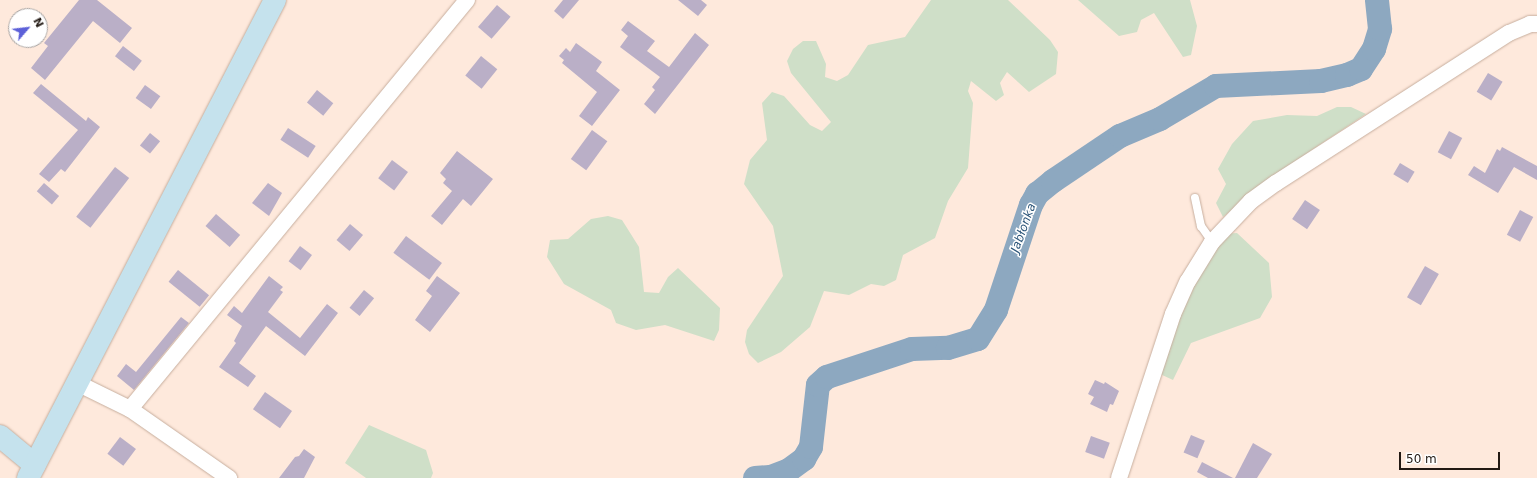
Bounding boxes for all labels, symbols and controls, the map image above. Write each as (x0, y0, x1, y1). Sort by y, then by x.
north arrow (8, 8, 48, 48)
text: N (30, 15, 46, 30)
water label: Jabłonka (1008, 201, 1040, 255)
scale bar (1401, 444, 1502, 470)
text: 50 m (1406, 452, 1437, 466)

